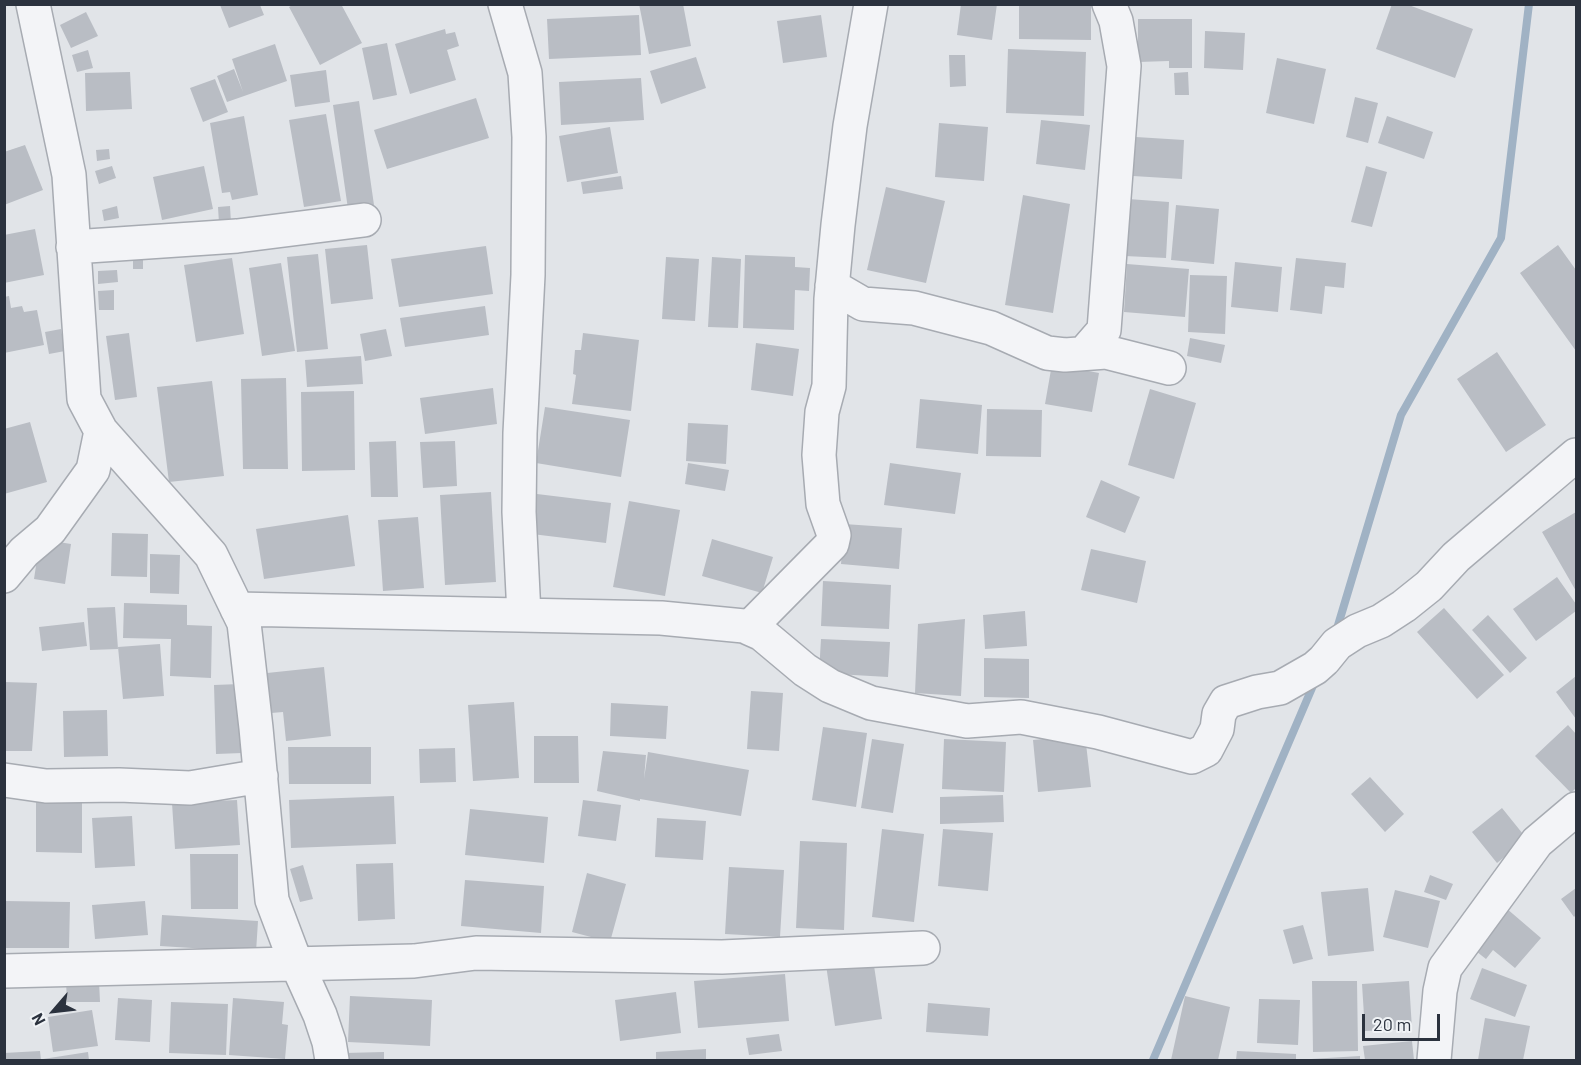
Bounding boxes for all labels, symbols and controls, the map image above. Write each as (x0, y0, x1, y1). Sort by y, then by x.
north arrow (24, 981, 84, 1041)
scale bar (1365, 1002, 1443, 1040)
text: N (27, 1011, 49, 1029)
text: 20 m (1373, 1013, 1411, 1035)

